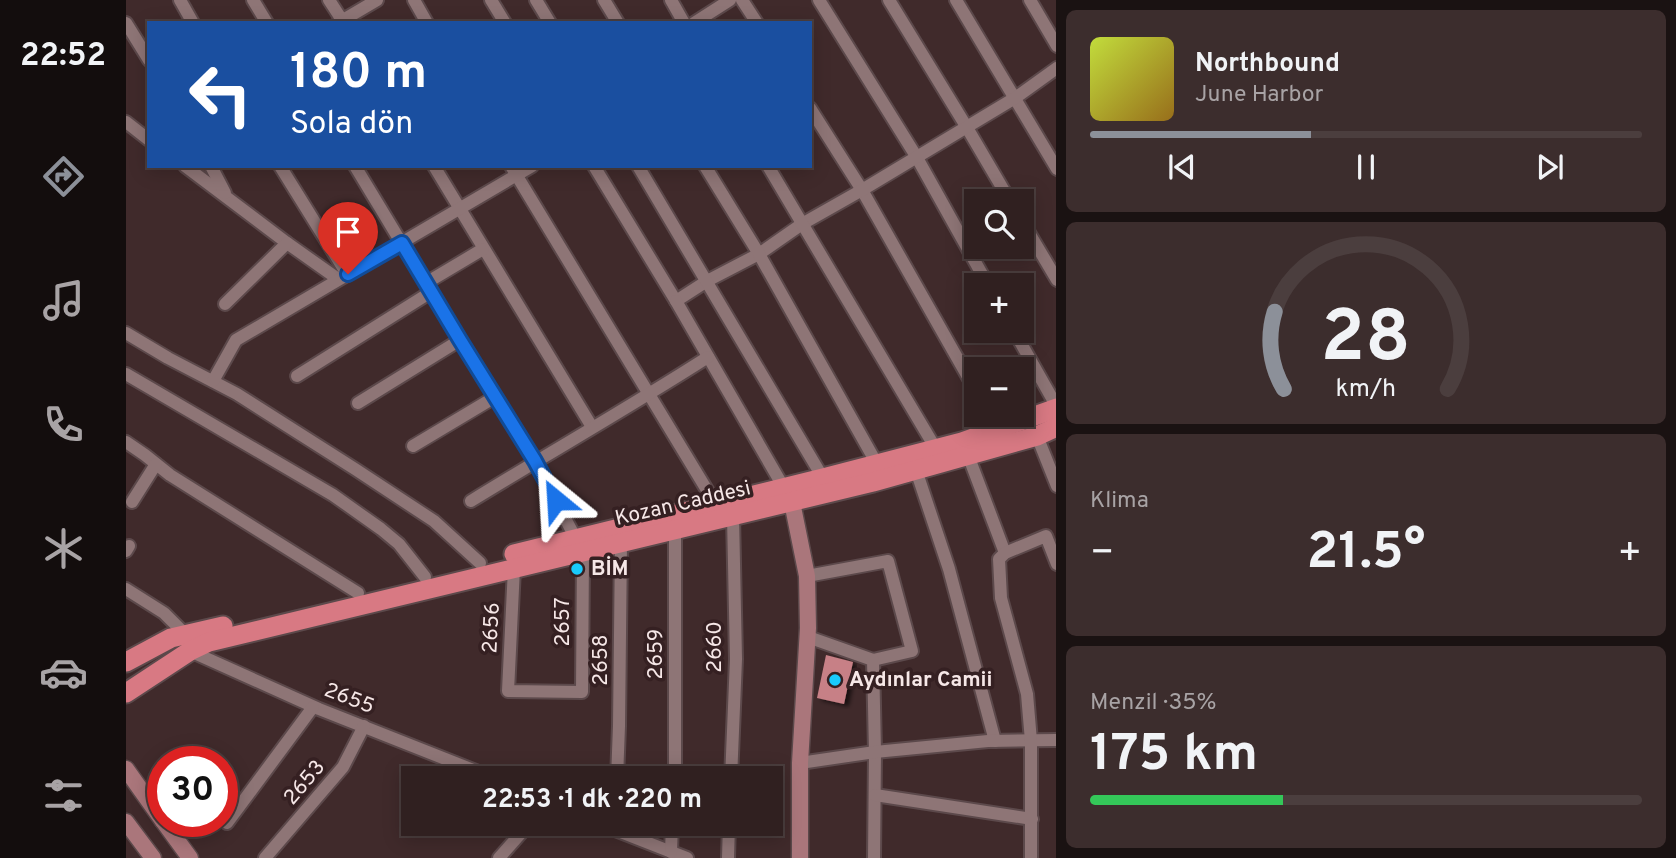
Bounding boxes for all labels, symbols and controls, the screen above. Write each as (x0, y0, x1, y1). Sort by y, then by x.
text: 22:52 (20, 37, 106, 77)
text: 180 m (290, 44, 427, 106)
text: Northbound (1195, 48, 1340, 81)
icon: left (175, 49, 266, 140)
text: June Harbor (1195, 81, 1323, 110)
text: Sola dön (290, 105, 413, 145)
icon: previous (1163, 148, 1201, 186)
icon: pause (1347, 148, 1385, 186)
icon: next (1531, 148, 1569, 186)
icon: directions (39, 152, 88, 201)
map controls (964, 189, 1034, 427)
button: search (964, 189, 1034, 259)
pin (318, 202, 378, 274)
icon: arrive (329, 213, 367, 251)
button: + (964, 273, 1034, 343)
icon: music (39, 276, 88, 325)
text: 28 (1321, 295, 1411, 387)
button: − (964, 357, 1034, 427)
text: km/h (1336, 374, 1396, 406)
icon: phone (39, 400, 88, 449)
position arrow (519, 463, 593, 537)
street label: Kozan Caddesi (613, 475, 753, 533)
text: Klima (1090, 487, 1149, 516)
text: 21.5° (1307, 521, 1425, 587)
icon: climate (39, 524, 88, 573)
text: − (1090, 530, 1115, 579)
text: + (1617, 530, 1642, 579)
place label: BİM (591, 555, 629, 583)
marker: BİM (569, 561, 585, 577)
street label: 2657 (550, 597, 577, 647)
street label: 2656 (477, 602, 507, 654)
street label: 2660 (702, 621, 729, 673)
street label: 2659 (643, 629, 670, 679)
street label: 2658 (588, 634, 615, 686)
icon: car (39, 648, 88, 697)
place label: Aydınlar Camii (849, 667, 993, 694)
marker: Aydınlar Camii (827, 672, 843, 688)
street label: 2655 (320, 677, 378, 721)
text: Menzil · 35% (1090, 689, 1217, 718)
text: 175 km (1090, 723, 1258, 789)
speed limit sign: 30 (147, 746, 238, 837)
street label: 2653 (278, 755, 332, 811)
icon: filters (39, 771, 88, 820)
text: 22:53 · 1 dk · 220 m (482, 784, 702, 817)

